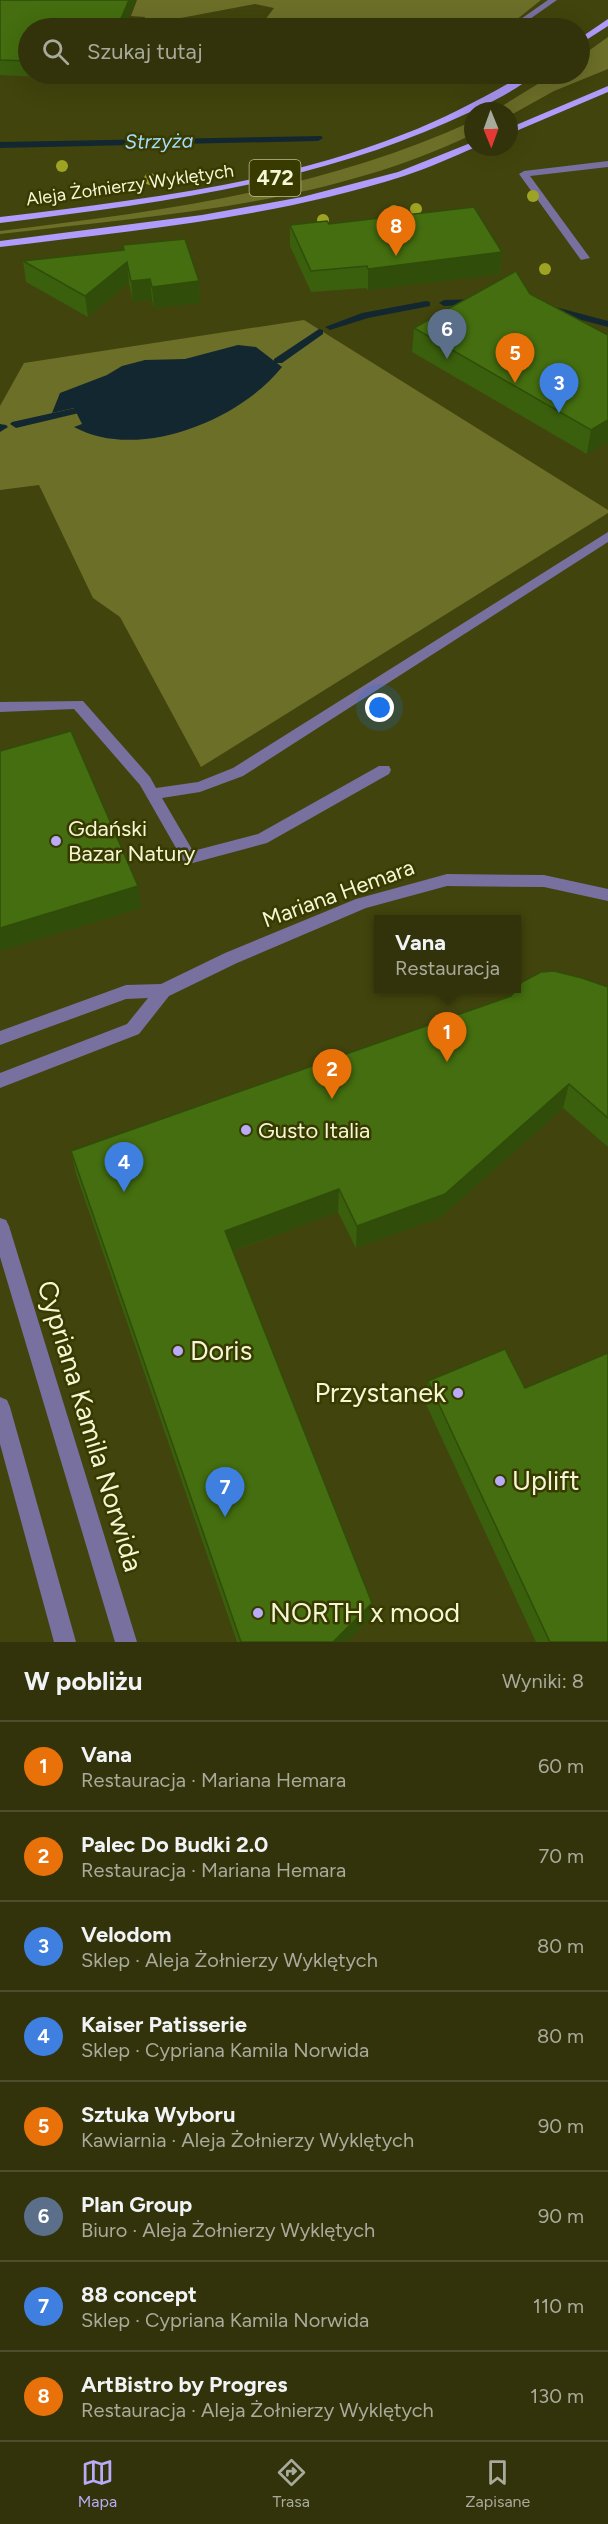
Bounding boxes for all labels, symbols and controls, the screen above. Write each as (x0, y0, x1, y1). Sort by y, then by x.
search box (18, 18, 590, 84)
icon: search (39, 35, 72, 68)
text: Szukaj tutaj (87, 38, 203, 65)
north arrow (464, 102, 518, 156)
water label: Strzyża (124, 128, 194, 154)
street label: Aleja Żołnierzy Wyklętych (25, 160, 235, 210)
road number: 472 (250, 160, 300, 196)
pin: 8 (376, 206, 416, 256)
pin: 6 (428, 310, 466, 359)
pin: 5 (496, 334, 534, 383)
pin: 3 (540, 364, 578, 413)
your location (365, 693, 394, 722)
place label: Gdański Bazar Natury (68, 815, 196, 867)
marker: Gdański Bazar Natury (49, 834, 63, 848)
street label: Mariana Hemara (259, 853, 418, 933)
popup (374, 915, 521, 993)
text: Vana (395, 929, 446, 956)
text: Restauracja (395, 956, 500, 980)
pin: 1 (428, 1012, 466, 1062)
pin: 2 (312, 1050, 352, 1099)
place label: Gusto Italia (258, 1117, 370, 1144)
marker: Gusto Italia (239, 1123, 253, 1137)
pin: 4 (104, 1142, 144, 1192)
street label: Cypriana Kamila Norwida (30, 1276, 150, 1575)
place label: Doris (190, 1334, 252, 1367)
marker: Doris (171, 1344, 185, 1358)
place label: Przystanek (315, 1376, 447, 1409)
marker: Przystanek (451, 1386, 465, 1400)
place label: Uplift (512, 1464, 579, 1497)
pin: 7 (206, 1468, 244, 1517)
marker: Uplift (493, 1474, 507, 1488)
place label: NORTH x mood (270, 1596, 460, 1629)
marker: NORTH x mood (251, 1606, 265, 1620)
text: W pobliżu (24, 1665, 142, 1697)
text: Wyniki: 8 (502, 1669, 584, 1693)
text: Vana (81, 1741, 132, 1768)
text: 1 (39, 1754, 48, 1778)
text: 60 m (538, 1754, 584, 1778)
text: Restauracja · Mariana Hemara (81, 1768, 346, 1792)
text: Palec Do Budki 2.0 (81, 1831, 268, 1858)
text: 2 (38, 1844, 49, 1868)
text: 70 m (538, 1844, 584, 1868)
text: Restauracja · Mariana Hemara (81, 1858, 346, 1882)
text: Velodom (81, 1921, 171, 1948)
text: 3 (38, 1934, 49, 1958)
text: 80 m (537, 1934, 584, 1958)
text: Sklep · Aleja Żołnierzy Wyklętych (81, 1948, 378, 1972)
text: Kaiser Patisserie (81, 2011, 247, 2038)
text: 4 (37, 2024, 50, 2048)
text: 80 m (537, 2024, 584, 2048)
text: Sklep · Cypriana Kamila Norwida (81, 2038, 369, 2062)
text: Sztuka Wyboru (81, 2101, 235, 2128)
text: 5 (38, 2114, 49, 2138)
text: 90 m (538, 2114, 584, 2138)
text: Kawiarnia · Aleja Żołnierzy Wyklętych (81, 2128, 414, 2152)
text: Plan Group (81, 2191, 192, 2218)
text: 6 (38, 2204, 49, 2228)
text: 90 m (538, 2204, 584, 2228)
text: Biuro · Aleja Żołnierzy Wyklętych (81, 2218, 375, 2242)
text: 88 concept (81, 2281, 197, 2308)
text: 7 (38, 2294, 49, 2318)
text: 110 m (533, 2294, 584, 2318)
text: Sklep · Cypriana Kamila Norwida (81, 2308, 369, 2332)
text: ArtBistro by Progres (81, 2371, 287, 2398)
text: 8 (37, 2384, 50, 2408)
text: 130 m (530, 2384, 584, 2408)
text: Restauracja · Aleja Żołnierzy Wyklętych (81, 2398, 434, 2422)
tab: Mapa (78, 2456, 117, 2511)
tab: Trasa (273, 2456, 310, 2511)
tab: Zapisane (465, 2456, 530, 2511)

